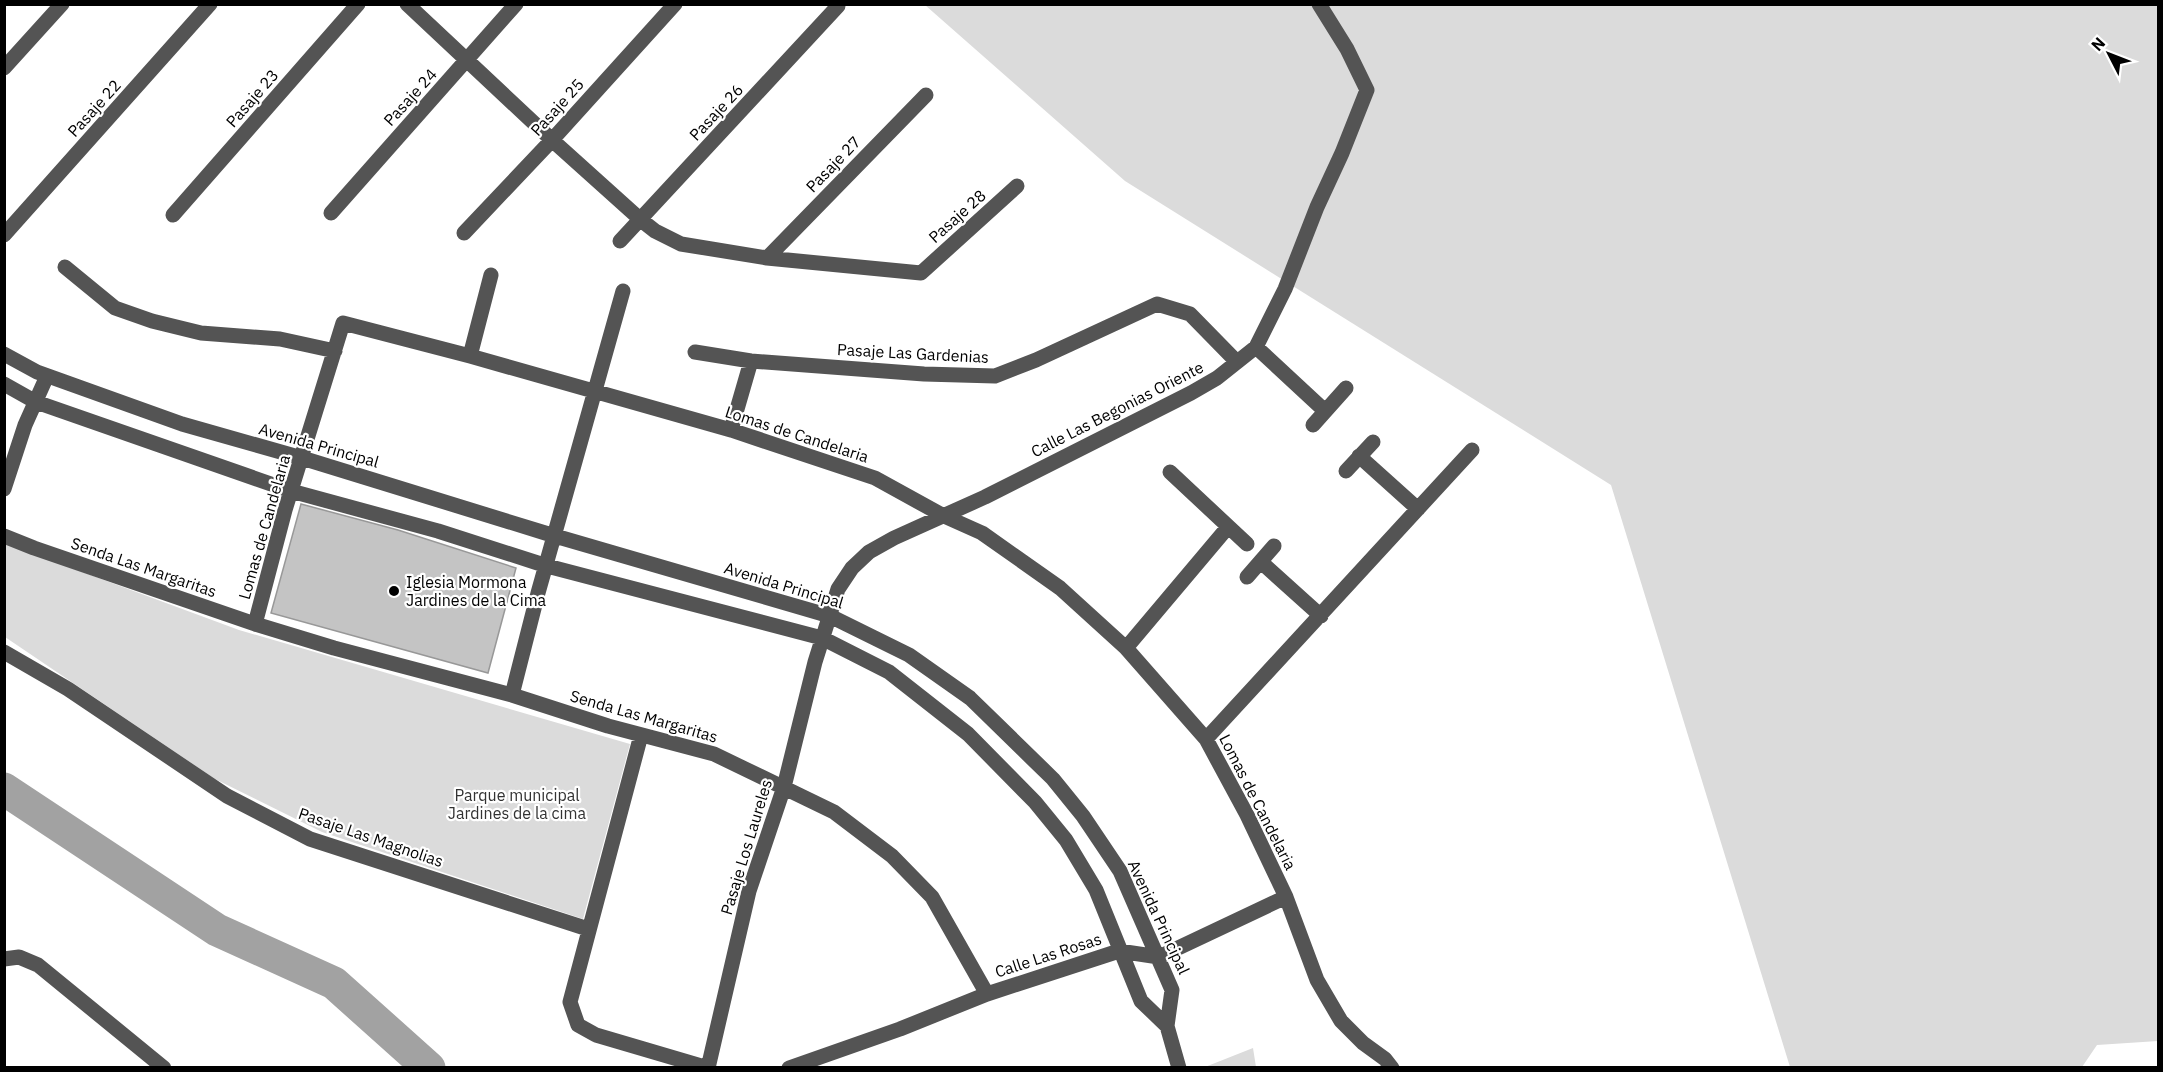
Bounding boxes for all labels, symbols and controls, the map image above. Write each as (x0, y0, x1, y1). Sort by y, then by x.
north arrow (2079, 24, 2139, 84)
text: N (2087, 33, 2109, 55)
street label: Pasaje 24 (379, 64, 441, 130)
street label: Pasaje 23 (221, 65, 283, 131)
street label: Pasaje 25 (526, 74, 588, 140)
street label: Pasaje 22 (63, 75, 125, 141)
street label: Pasaje 26 (685, 80, 747, 144)
street label: Pasaje 27 (801, 132, 865, 196)
street label: Pasaje 28 (924, 185, 990, 247)
street label: Pasaje Las Gardenias (837, 339, 989, 367)
street label: Calle Las Begonias Oriente (1027, 357, 1207, 461)
street label: Lomas de Candelaria (723, 401, 872, 467)
street label: Avenida Principal (257, 418, 381, 472)
street label: Lomas de Candelaria (234, 452, 294, 602)
street label: Senda Las Margaritas (69, 533, 219, 601)
street label: Avenida Principal (722, 557, 846, 613)
place label: Iglesia Mormona Jardines de la Cima (406, 572, 547, 610)
marker: Iglesia Mormona Jardines de la Cima (387, 584, 401, 598)
street label: Senda Las Margaritas (568, 685, 720, 747)
street label: Lomas de Candelaria (1215, 731, 1301, 874)
street label: Pasaje Los Laureles (716, 777, 776, 917)
park label: Parque municipal Jardines de la cima (448, 785, 587, 823)
street label: Pasaje Las Magnolias (296, 803, 446, 871)
street label: Avenida Principal (1124, 857, 1194, 977)
street label: Calle Las Rosas (992, 928, 1104, 982)

